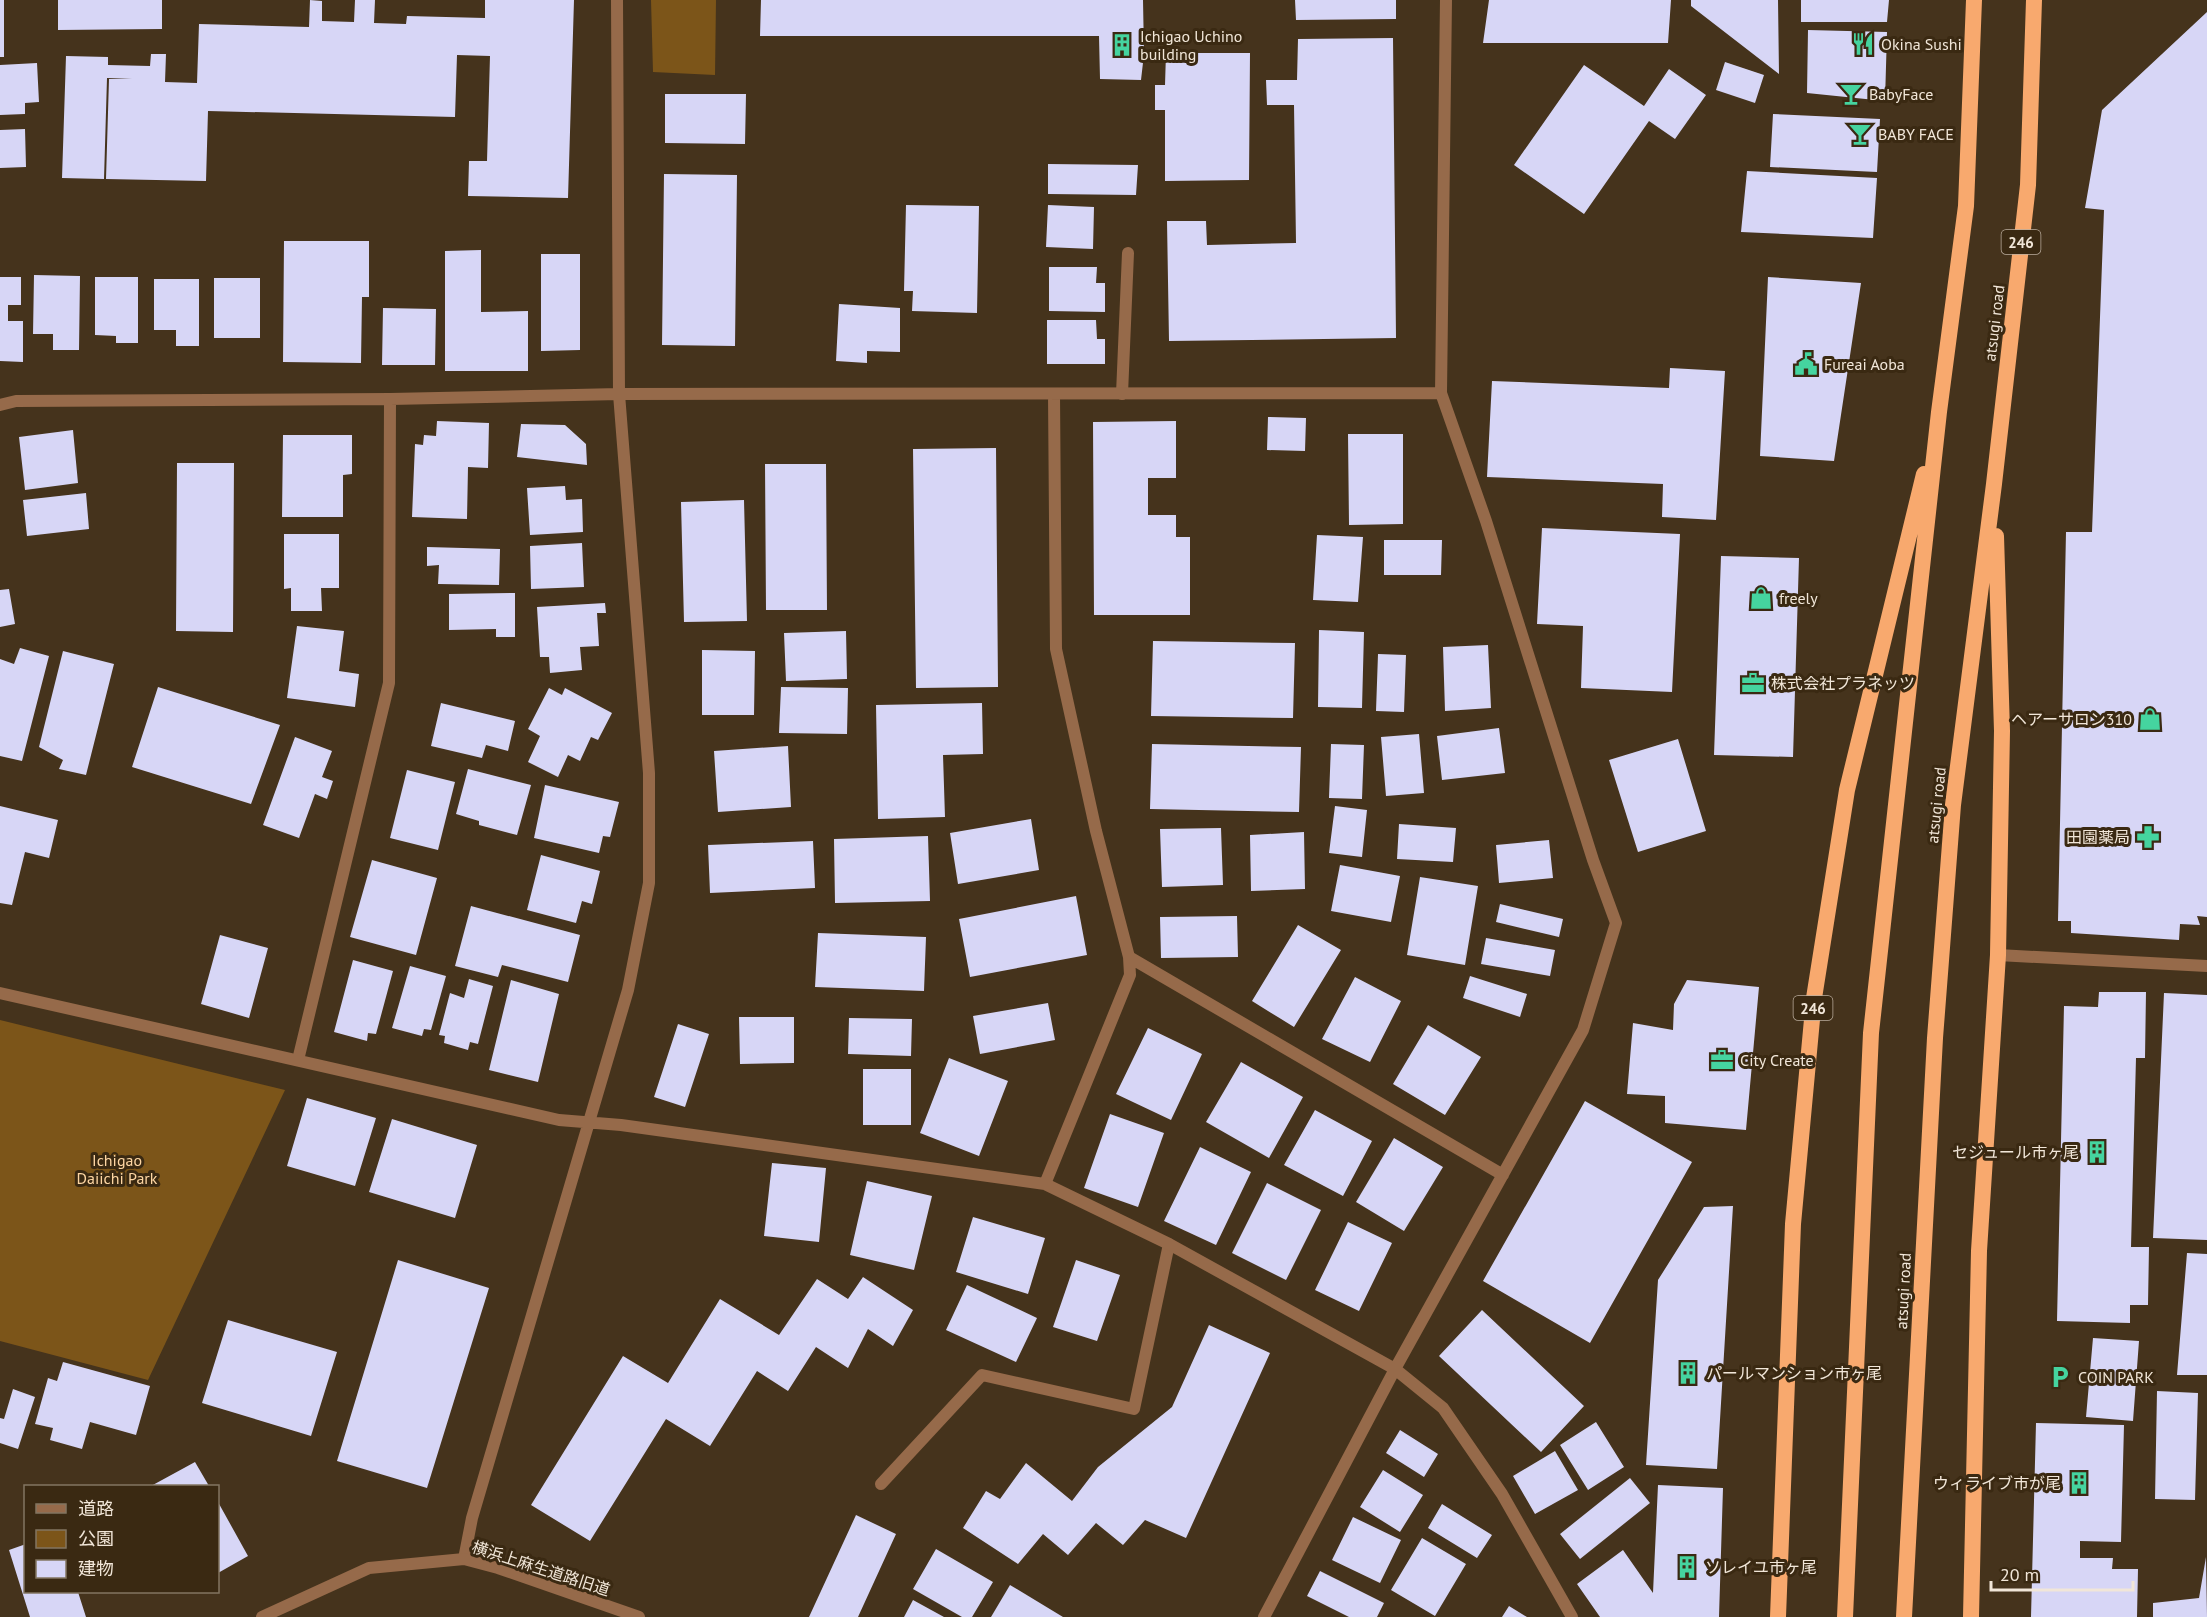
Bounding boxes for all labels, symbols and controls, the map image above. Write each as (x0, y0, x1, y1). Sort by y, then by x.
place label: Ichigao Uchino building (1140, 26, 1242, 64)
restaurant icon: Okina Sushi (1850, 31, 1876, 57)
building icon: Ichigao Uchino building (1109, 32, 1135, 58)
place label: Okina Sushi (1881, 34, 1962, 54)
bar icon: BabyFace (1838, 81, 1864, 107)
place label: BabyFace (1869, 84, 1933, 104)
bar icon: BABY FACE (1847, 121, 1873, 147)
place label: BABY FACE (1878, 124, 1954, 144)
road number: 246 (2002, 230, 2040, 254)
street label: atsugi road (1979, 284, 2009, 362)
public building icon: Fureai Aoba (1793, 351, 1819, 377)
place label: Fureai Aoba (1824, 354, 1905, 374)
shop icon: freely (1748, 585, 1774, 611)
place label: freely (1779, 588, 1818, 608)
office icon: 株式会社プラネッツ (1740, 670, 1766, 696)
place label: 株式会社プラネッツ (1771, 673, 1915, 693)
shop icon: ヘアーサロン310 (2137, 706, 2163, 732)
place label: ヘアーサロン310 (2011, 709, 2132, 729)
street label: atsugi road (1922, 766, 1950, 844)
pharmacy icon: 田園薬局 (2135, 824, 2161, 850)
place label: 田園薬局 (2066, 827, 2130, 847)
road number: 246 (1794, 996, 1832, 1020)
office icon: City Create (1709, 1047, 1735, 1073)
place label: City Create (1740, 1050, 1814, 1070)
building icon: セジュール市ヶ尾 (2084, 1139, 2110, 1165)
place label: セジュール市ヶ尾 (1952, 1142, 2079, 1162)
park label: Ichigao Daiichi Park (77, 1150, 158, 1188)
street label: atsugi road (1891, 1252, 1915, 1330)
building icon: パールマンション市ヶ尾 (1675, 1360, 1701, 1386)
place label: パールマンション市ヶ尾 (1706, 1363, 1882, 1383)
parking icon: COIN PARK (2047, 1364, 2073, 1390)
place label: COIN PARK (2078, 1367, 2154, 1387)
building icon: ウィライブ市が尾 (2066, 1470, 2092, 1496)
place label: ウィライブ市が尾 (1933, 1473, 2061, 1493)
legend (24, 1485, 219, 1593)
text: 道路 (78, 1497, 114, 1520)
text: 公園 (78, 1527, 114, 1550)
street label: 横浜上麻生道路旧道 (469, 1536, 613, 1600)
building icon: ソレイユ市ヶ尾 (1674, 1554, 1700, 1580)
scale bar (1991, 1554, 2134, 1592)
text: 建物 (78, 1557, 114, 1580)
place label: ソレイユ市ヶ尾 (1705, 1557, 1817, 1577)
text: 20 m (2000, 1563, 2039, 1586)

